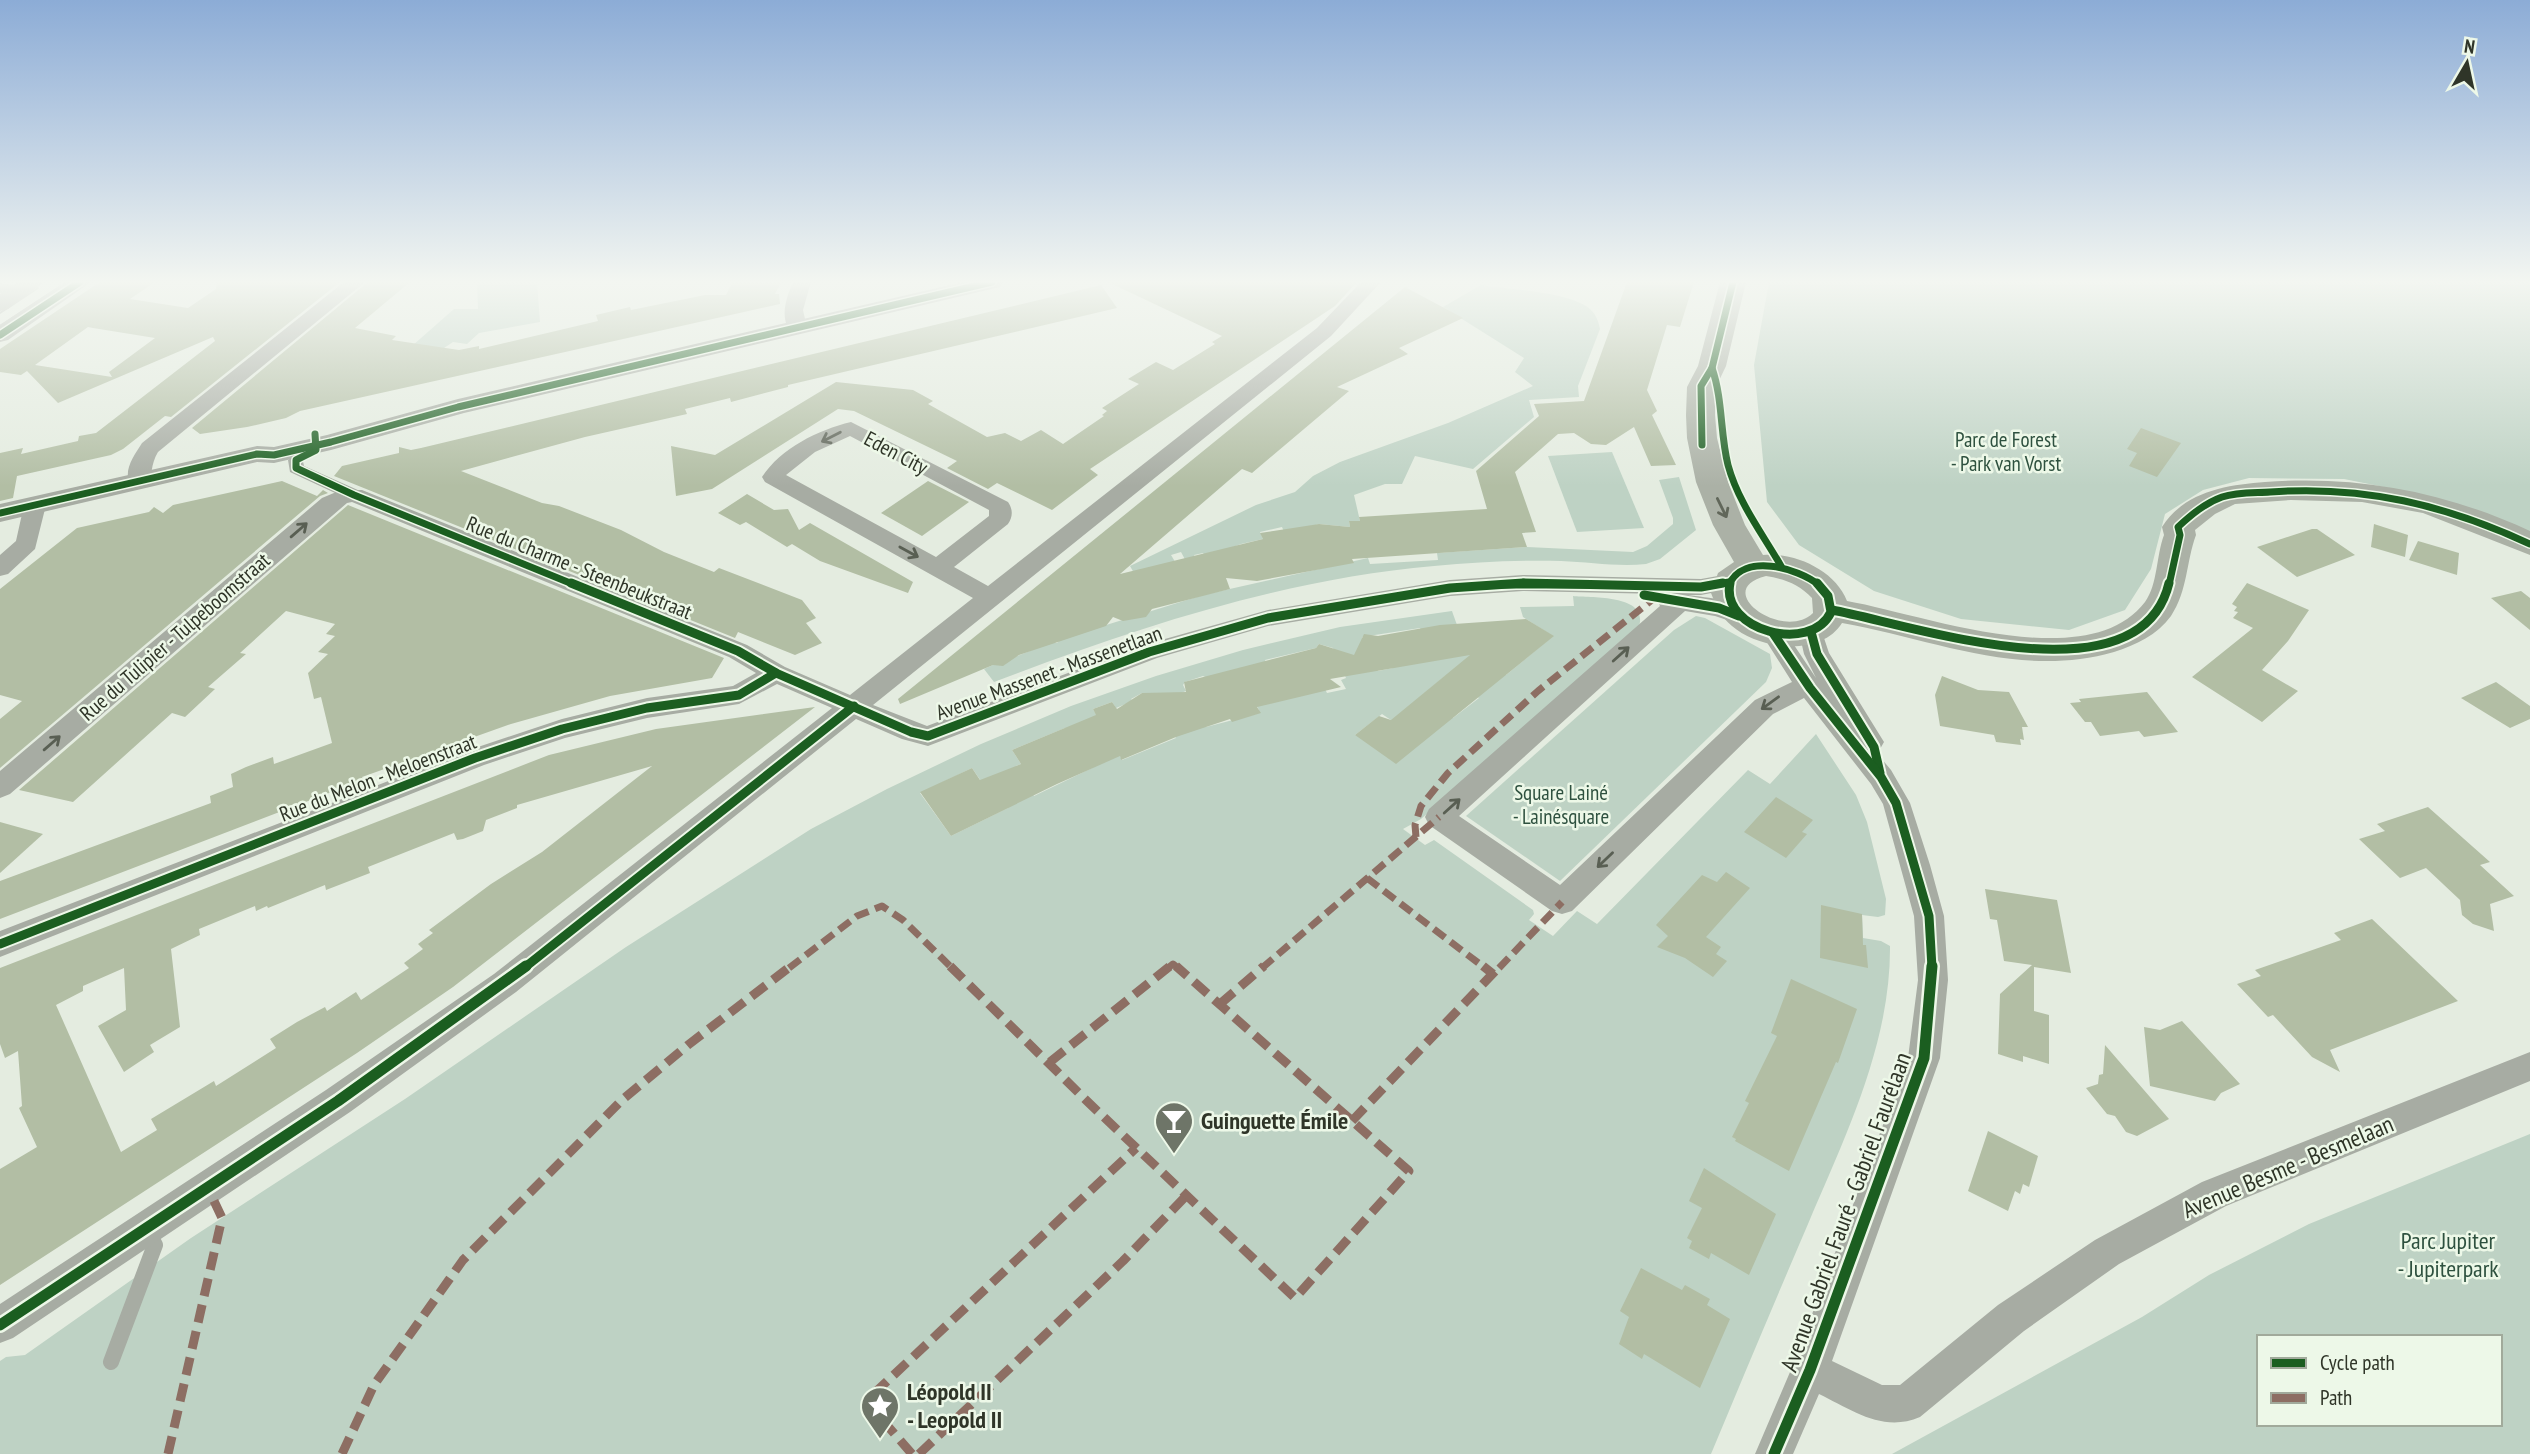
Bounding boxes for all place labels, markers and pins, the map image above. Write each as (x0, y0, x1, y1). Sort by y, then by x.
bar icon: Guinguette Émile (1153, 1100, 1195, 1155)
place label: Guinguette Émile (1201, 1105, 1348, 1136)
place label: Léopold II - Leopold II (907, 1376, 1002, 1435)
place icon: Léopold II - Leopold II (859, 1385, 901, 1440)

